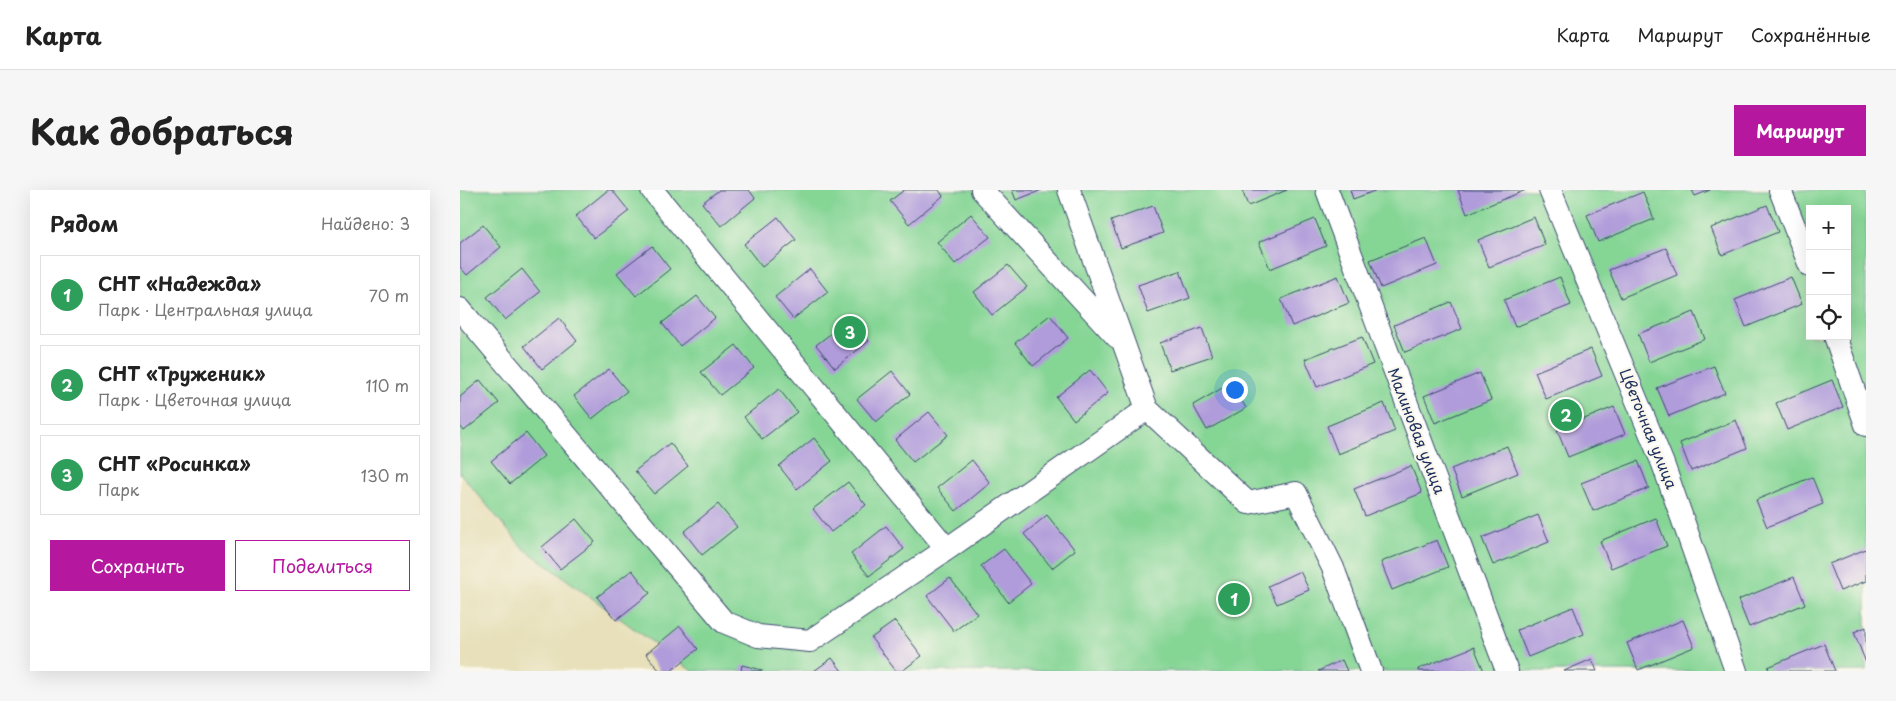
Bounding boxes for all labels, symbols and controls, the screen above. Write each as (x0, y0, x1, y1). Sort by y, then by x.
text: Карта (25, 17, 102, 53)
text: Карта (1557, 21, 1609, 48)
text: Маршрут (1637, 21, 1723, 48)
text: Сохранённые (1751, 21, 1871, 48)
text: Как добраться (30, 104, 294, 157)
button: Маршрут (1734, 105, 1866, 156)
map controls (1806, 205, 1851, 340)
button: + (1806, 205, 1851, 250)
text: Рядом (50, 207, 118, 239)
text: Найдено: 3 (321, 211, 410, 235)
button: − (1806, 250, 1851, 295)
text: СНТ «Надежда» (98, 269, 261, 297)
text: 1 (63, 283, 71, 307)
text: 70 m (369, 283, 409, 307)
button: locate (1806, 295, 1851, 340)
text: Парк · Центральная улица (98, 297, 313, 321)
pin: 3 (834, 313, 866, 351)
text: СНТ «Труженик» (98, 359, 265, 387)
street label: Малиновая улица (1383, 364, 1452, 498)
street label: Цветочная улица (1615, 365, 1684, 493)
text: 2 (61, 373, 73, 397)
text: 110 m (366, 373, 409, 397)
your location (1222, 377, 1248, 403)
text: Парк · Цветочная улица (98, 387, 291, 411)
pin: 2 (1550, 396, 1582, 434)
text: СНТ «Росинка» (98, 449, 251, 477)
text: 3 (62, 463, 72, 487)
text: 130 m (361, 463, 409, 487)
text: Парк (98, 477, 139, 501)
button: Сохранить (50, 540, 225, 591)
button: Поделиться (235, 540, 410, 591)
pin: 1 (1218, 580, 1250, 618)

